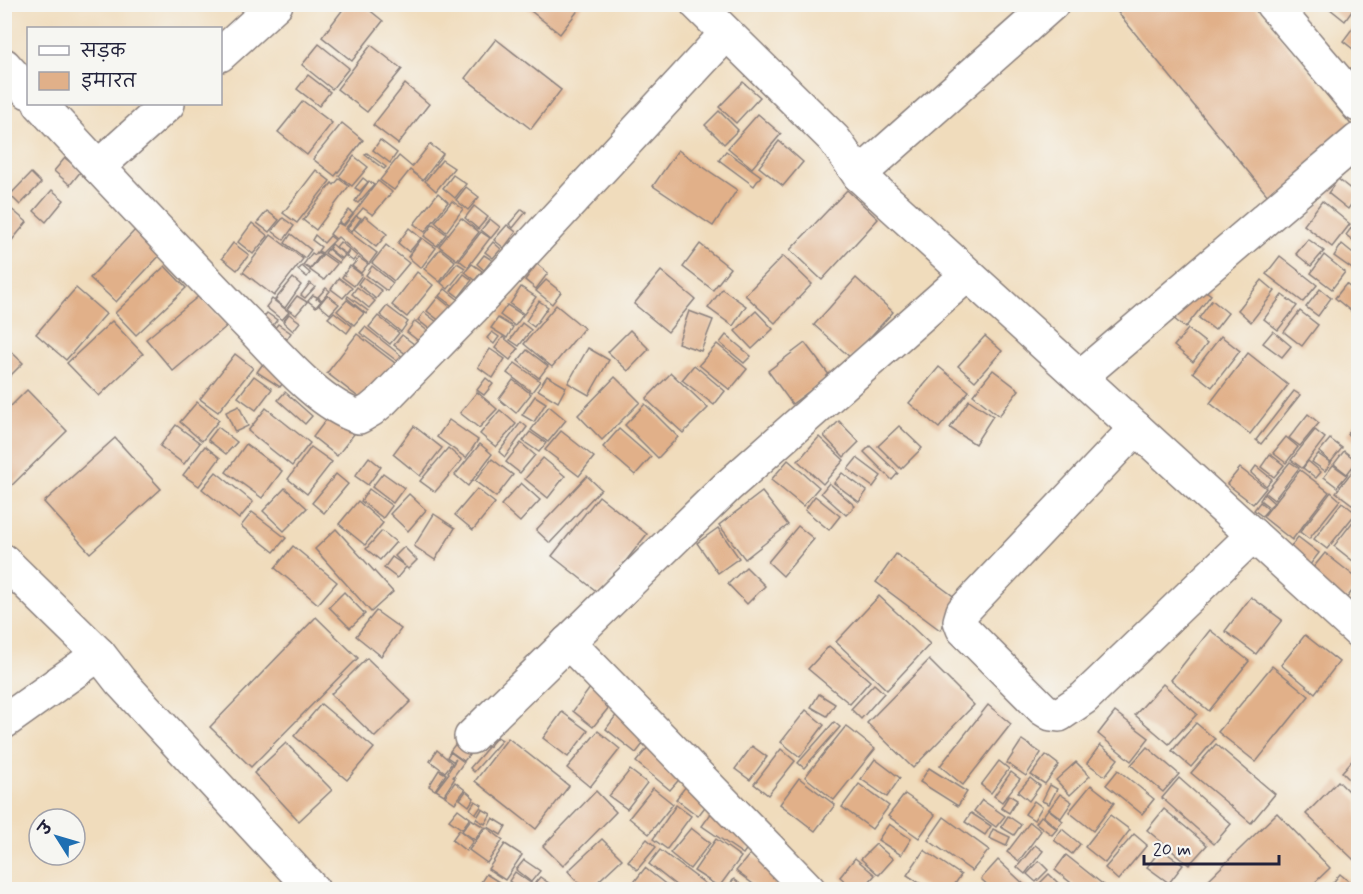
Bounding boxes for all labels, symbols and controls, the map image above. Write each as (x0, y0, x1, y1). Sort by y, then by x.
legend (27, 27, 222, 105)
text: सड़क (80, 40, 126, 64)
text: इमारत (81, 70, 137, 94)
north arrow (27, 807, 87, 867)
text: उ (33, 817, 59, 841)
scale bar (1144, 828, 1279, 866)
text: 20 m (1153, 838, 1191, 862)

